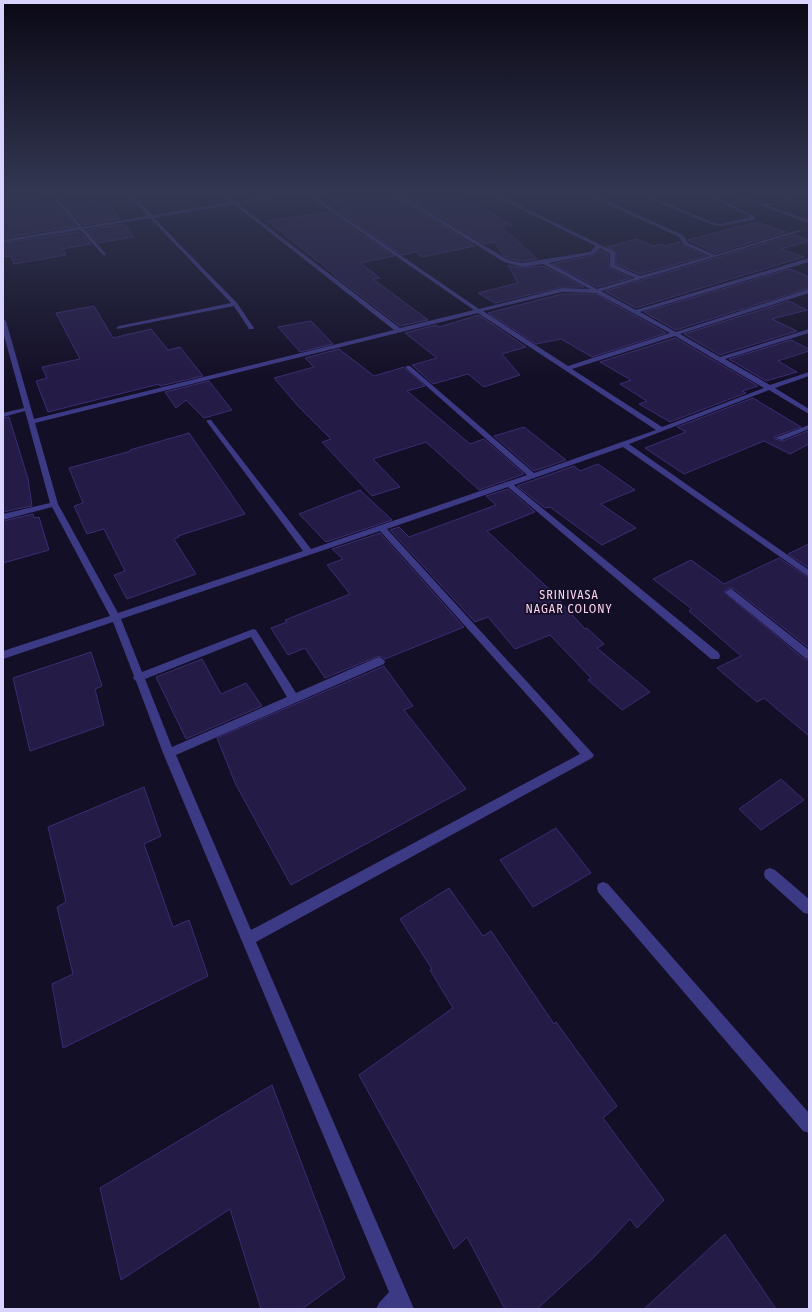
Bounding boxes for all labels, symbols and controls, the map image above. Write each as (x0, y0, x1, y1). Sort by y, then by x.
district label: SRINIVASA NAGAR COLONY (526, 588, 613, 616)

